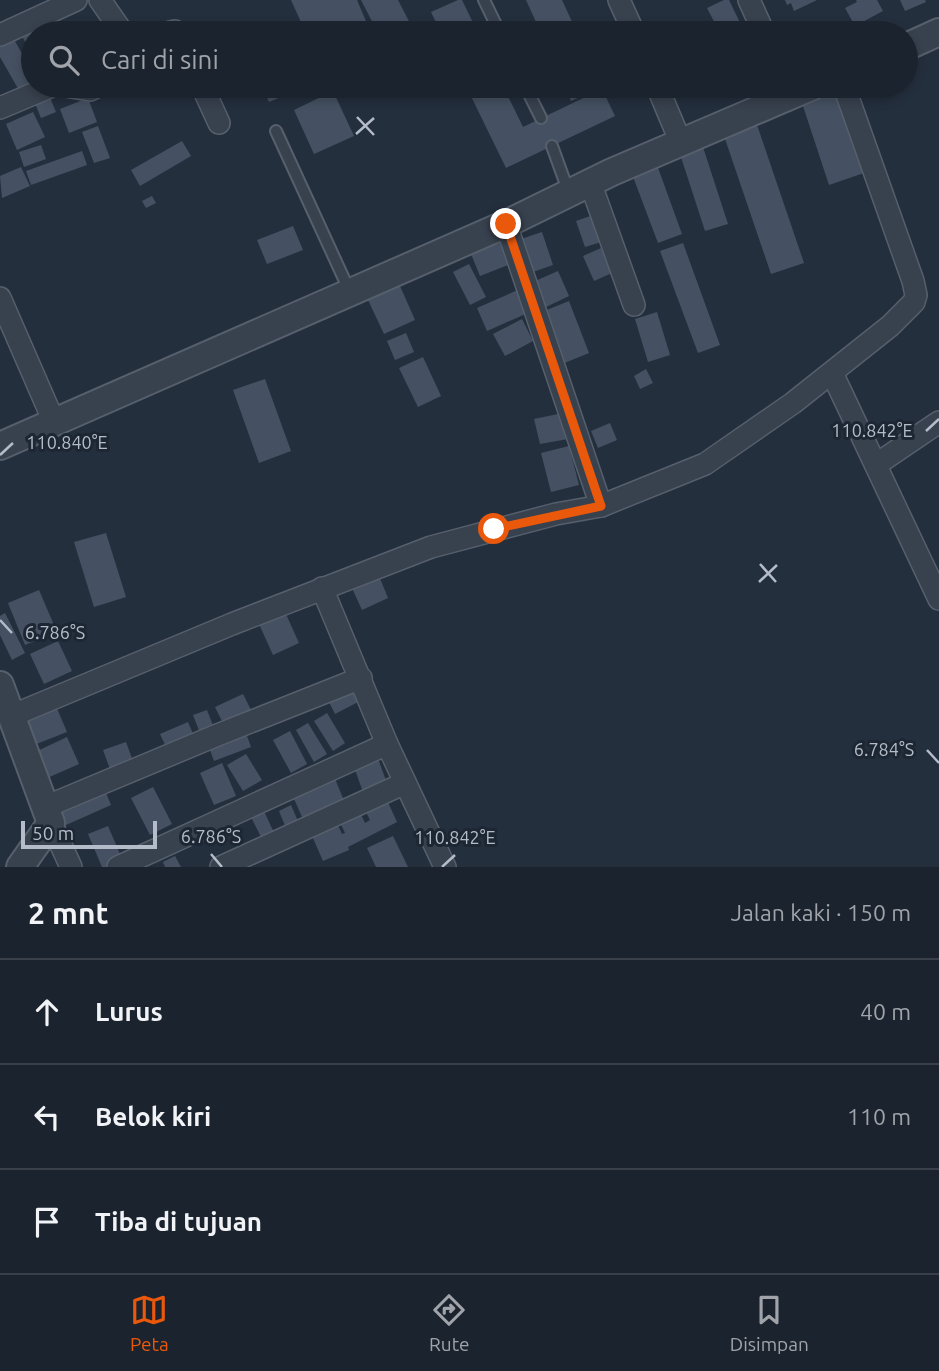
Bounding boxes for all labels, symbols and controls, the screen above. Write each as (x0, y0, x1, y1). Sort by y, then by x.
search box (21, 21, 918, 98)
icon: search (45, 41, 83, 79)
text: Cari di sini (101, 45, 219, 74)
route end (490, 208, 521, 239)
text: 110.842°E (831, 420, 913, 440)
text: 110.840°E (26, 432, 108, 452)
route start (478, 513, 509, 544)
text: 6.786°S (25, 622, 85, 642)
text: 6.784°S (854, 739, 914, 759)
scale bar (21, 818, 158, 850)
text: 50 m (32, 822, 74, 844)
text: 6.786°S (181, 826, 241, 846)
text: 110.842°E (414, 827, 496, 847)
text: 2 mnt (28, 896, 108, 930)
text: Jalan kaki · 150 m (731, 900, 911, 925)
icon: ahead (28, 993, 66, 1031)
text: Lurus (95, 997, 163, 1026)
text: 40 m (860, 999, 911, 1024)
icon: left (28, 1098, 66, 1136)
text: Belok kiri (95, 1102, 211, 1131)
text: 110 m (847, 1104, 911, 1129)
icon: arrive (28, 1203, 66, 1241)
text: Tiba di tujuan (95, 1207, 262, 1236)
tab: Peta (130, 1291, 169, 1355)
tab: Rute (429, 1291, 470, 1355)
tab: Disimpan (730, 1291, 809, 1355)

